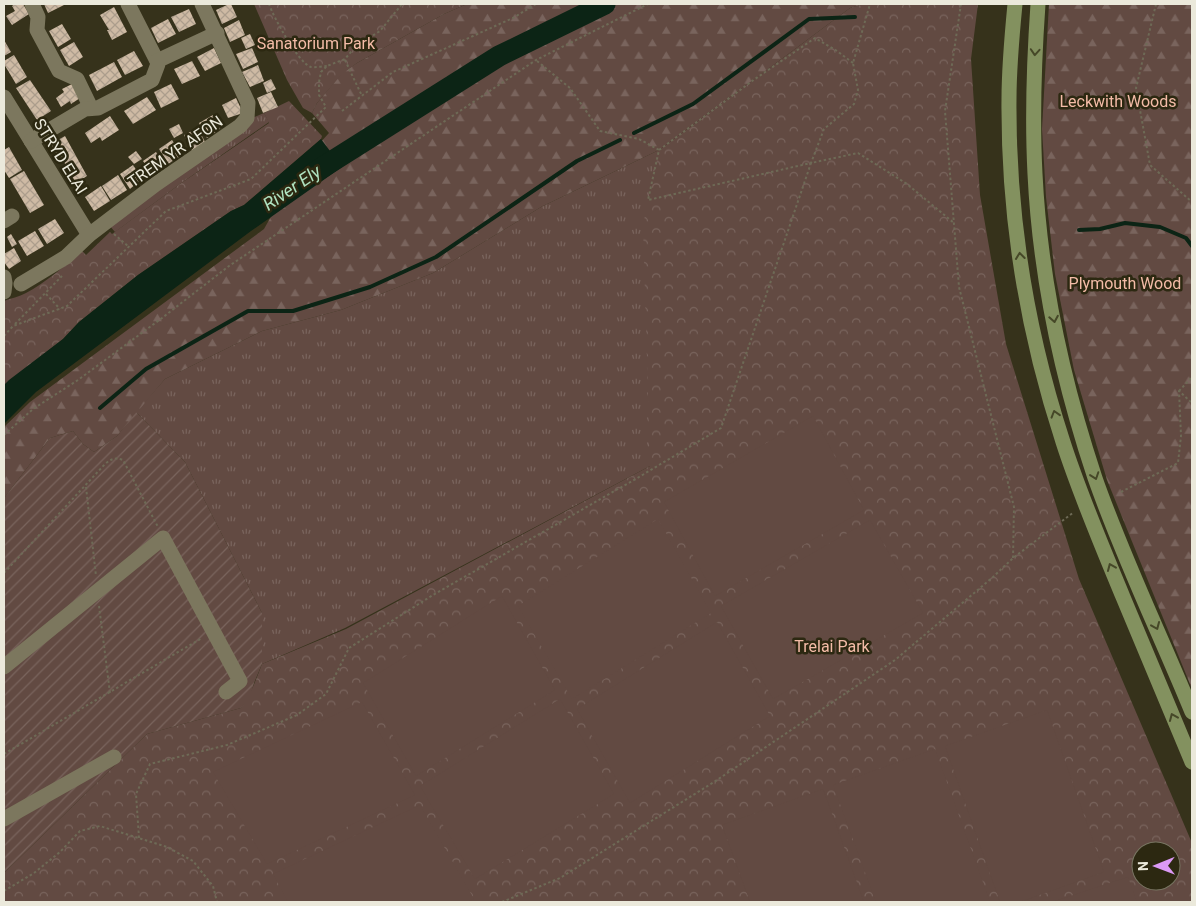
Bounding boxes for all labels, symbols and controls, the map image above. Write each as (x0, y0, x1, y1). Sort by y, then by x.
park label: Sanatorium Park (257, 34, 376, 53)
one-way arrow (1029, 49, 1040, 57)
park label: Leckwith Woods (1060, 92, 1177, 111)
street label: TREM YR AFON (124, 112, 226, 191)
street label: STRYD ELAI (30, 115, 91, 197)
water label: River Ely (259, 160, 325, 215)
one-way arrow (1015, 251, 1026, 259)
park label: Plymouth Wood (1069, 274, 1181, 293)
one-way arrow (1048, 314, 1058, 323)
one-way arrow (1050, 411, 1060, 419)
one-way arrow (1089, 471, 1099, 479)
one-way arrow (1106, 563, 1117, 572)
one-way arrow (1149, 621, 1160, 630)
park label: Trelai Park (794, 637, 871, 656)
one-way arrow (1169, 713, 1180, 722)
north arrow (1131, 841, 1181, 891)
text: N (1135, 861, 1151, 871)

